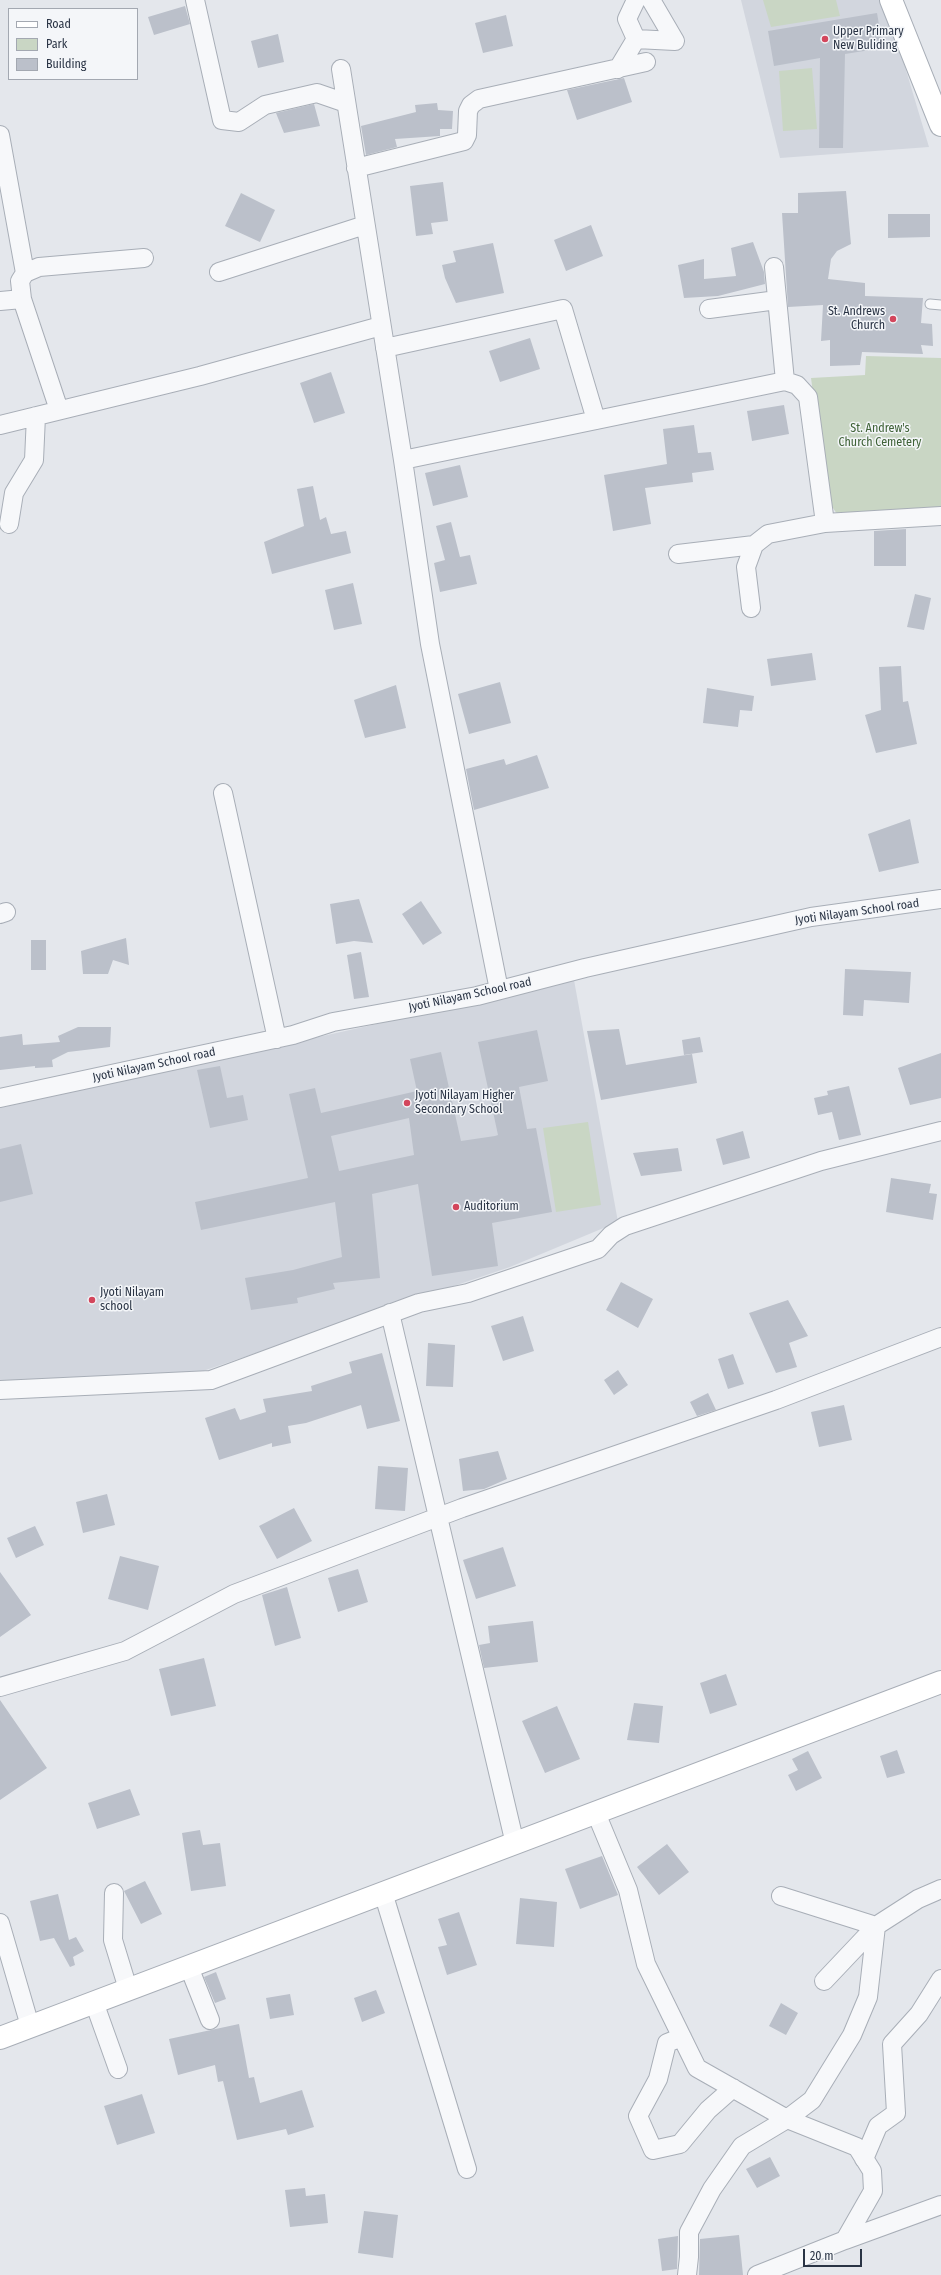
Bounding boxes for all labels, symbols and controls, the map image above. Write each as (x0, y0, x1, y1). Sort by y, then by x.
legend (8, 8, 138, 80)
text: Road (46, 17, 71, 31)
place label: Upper Primary New Buliding (833, 25, 904, 53)
marker: Upper Primary New Buliding (820, 34, 830, 44)
text: Park (46, 37, 67, 51)
text: Building (46, 57, 86, 71)
place label: St. Andrews Church (828, 305, 885, 333)
marker: St. Andrews Church (888, 314, 898, 324)
park label: St. Andrew's Church Cemetery (839, 422, 921, 450)
street label: Jyoti Nilayam School road (794, 896, 920, 928)
street label: Jyoti Nilayam School road (407, 975, 533, 1015)
street label: Jyoti Nilayam School road (91, 1045, 217, 1085)
place label: Jyoti Nilayam Higher Secondary School (415, 1089, 514, 1117)
marker: Jyoti Nilayam Higher Secondary School (402, 1098, 412, 1108)
place label: Auditorium (464, 1200, 519, 1214)
marker: Auditorium (451, 1202, 461, 1212)
place label: Jyoti Nilayam school (100, 1286, 164, 1314)
marker: Jyoti Nilayam school (87, 1295, 97, 1305)
scale bar (805, 2241, 864, 2267)
text: 20 m (810, 2249, 834, 2263)

